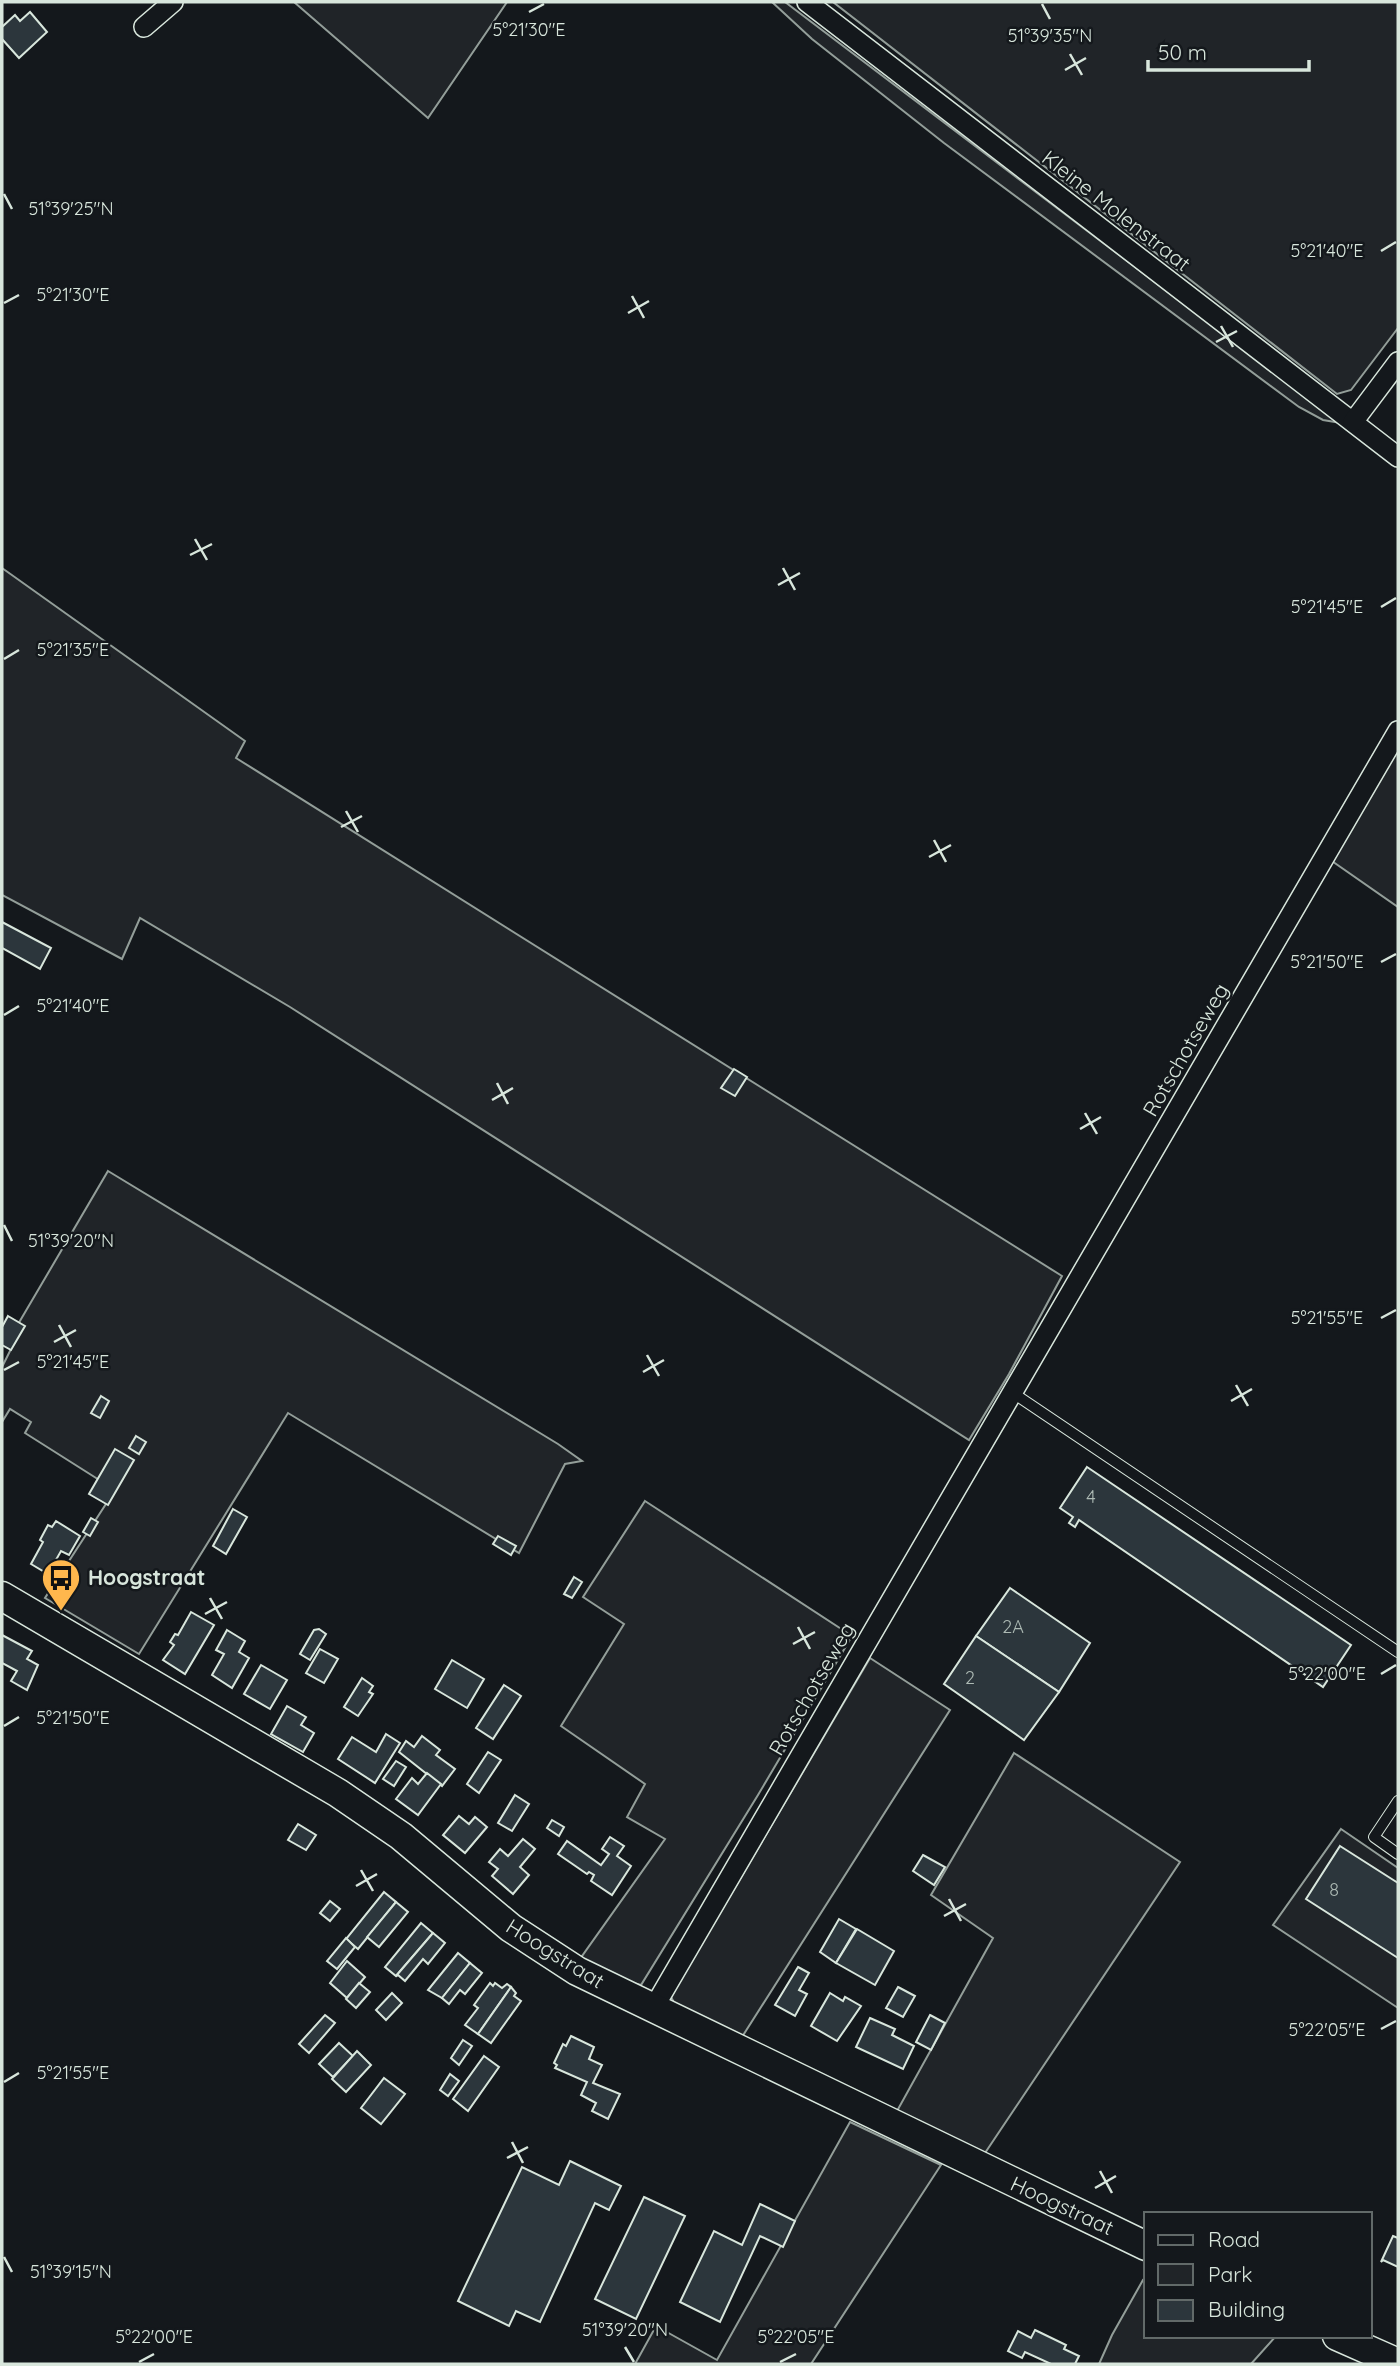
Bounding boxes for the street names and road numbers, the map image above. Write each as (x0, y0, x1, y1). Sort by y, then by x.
street label: Kleine Molenstraat (1037, 144, 1196, 276)
street label: Rotschotseweg (1137, 978, 1234, 1121)
street label: Rotschotseweg (763, 1617, 860, 1760)
street label: Hoogstraat (502, 1913, 609, 1994)
street label: Hoogstraat (1007, 2170, 1118, 2240)

